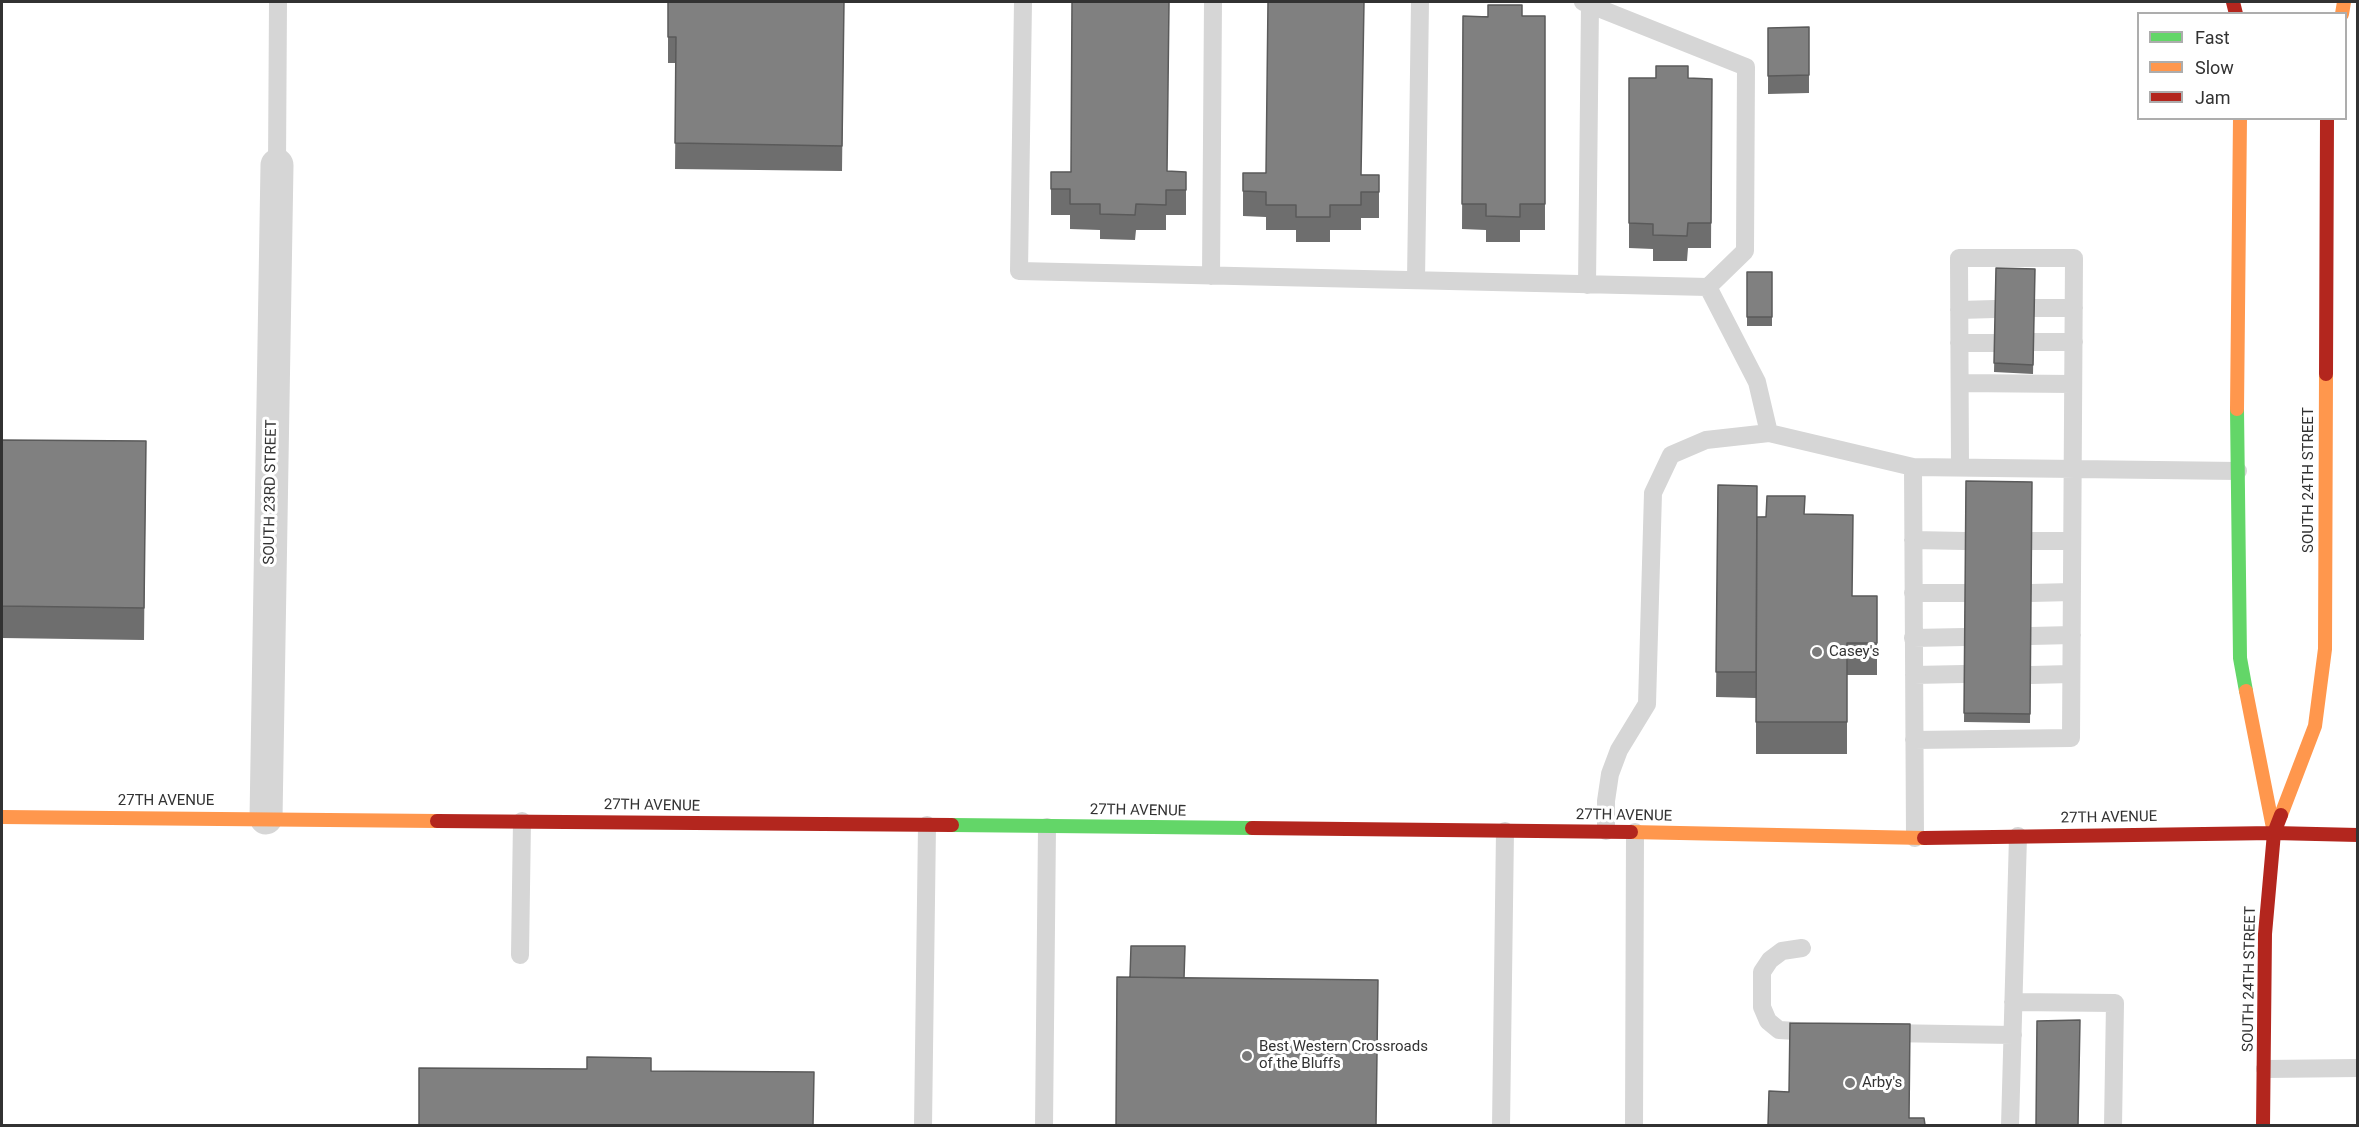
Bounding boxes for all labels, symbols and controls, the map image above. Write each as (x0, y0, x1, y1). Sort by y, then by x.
legend (2137, 12, 2347, 120)
text: Fast (2195, 27, 2230, 48)
text: Slow (2195, 57, 2234, 78)
text: Jam (2195, 87, 2231, 108)
street label: SOUTH 24TH STREET (2300, 407, 2318, 553)
street label: SOUTH 23RD STREET (261, 419, 281, 565)
place label: Casey's (1829, 643, 1880, 661)
marker: Casey's (1810, 645, 1824, 659)
street label: 27TH AVENUE (118, 792, 214, 810)
street label: 27TH AVENUE (604, 796, 700, 816)
street label: 27TH AVENUE (1090, 801, 1186, 821)
street label: 27TH AVENUE (1576, 806, 1672, 826)
street label: 27TH AVENUE (2061, 808, 2157, 828)
street label: SOUTH 24TH STREET (2240, 906, 2260, 1052)
place label: Best Western Crossroads of the Bluffs (1259, 1038, 1428, 1073)
marker: Best Western Crossroads of the Bluffs (1240, 1049, 1254, 1063)
place label: Arby's (1862, 1074, 1902, 1092)
marker: Arby's (1843, 1076, 1857, 1090)

